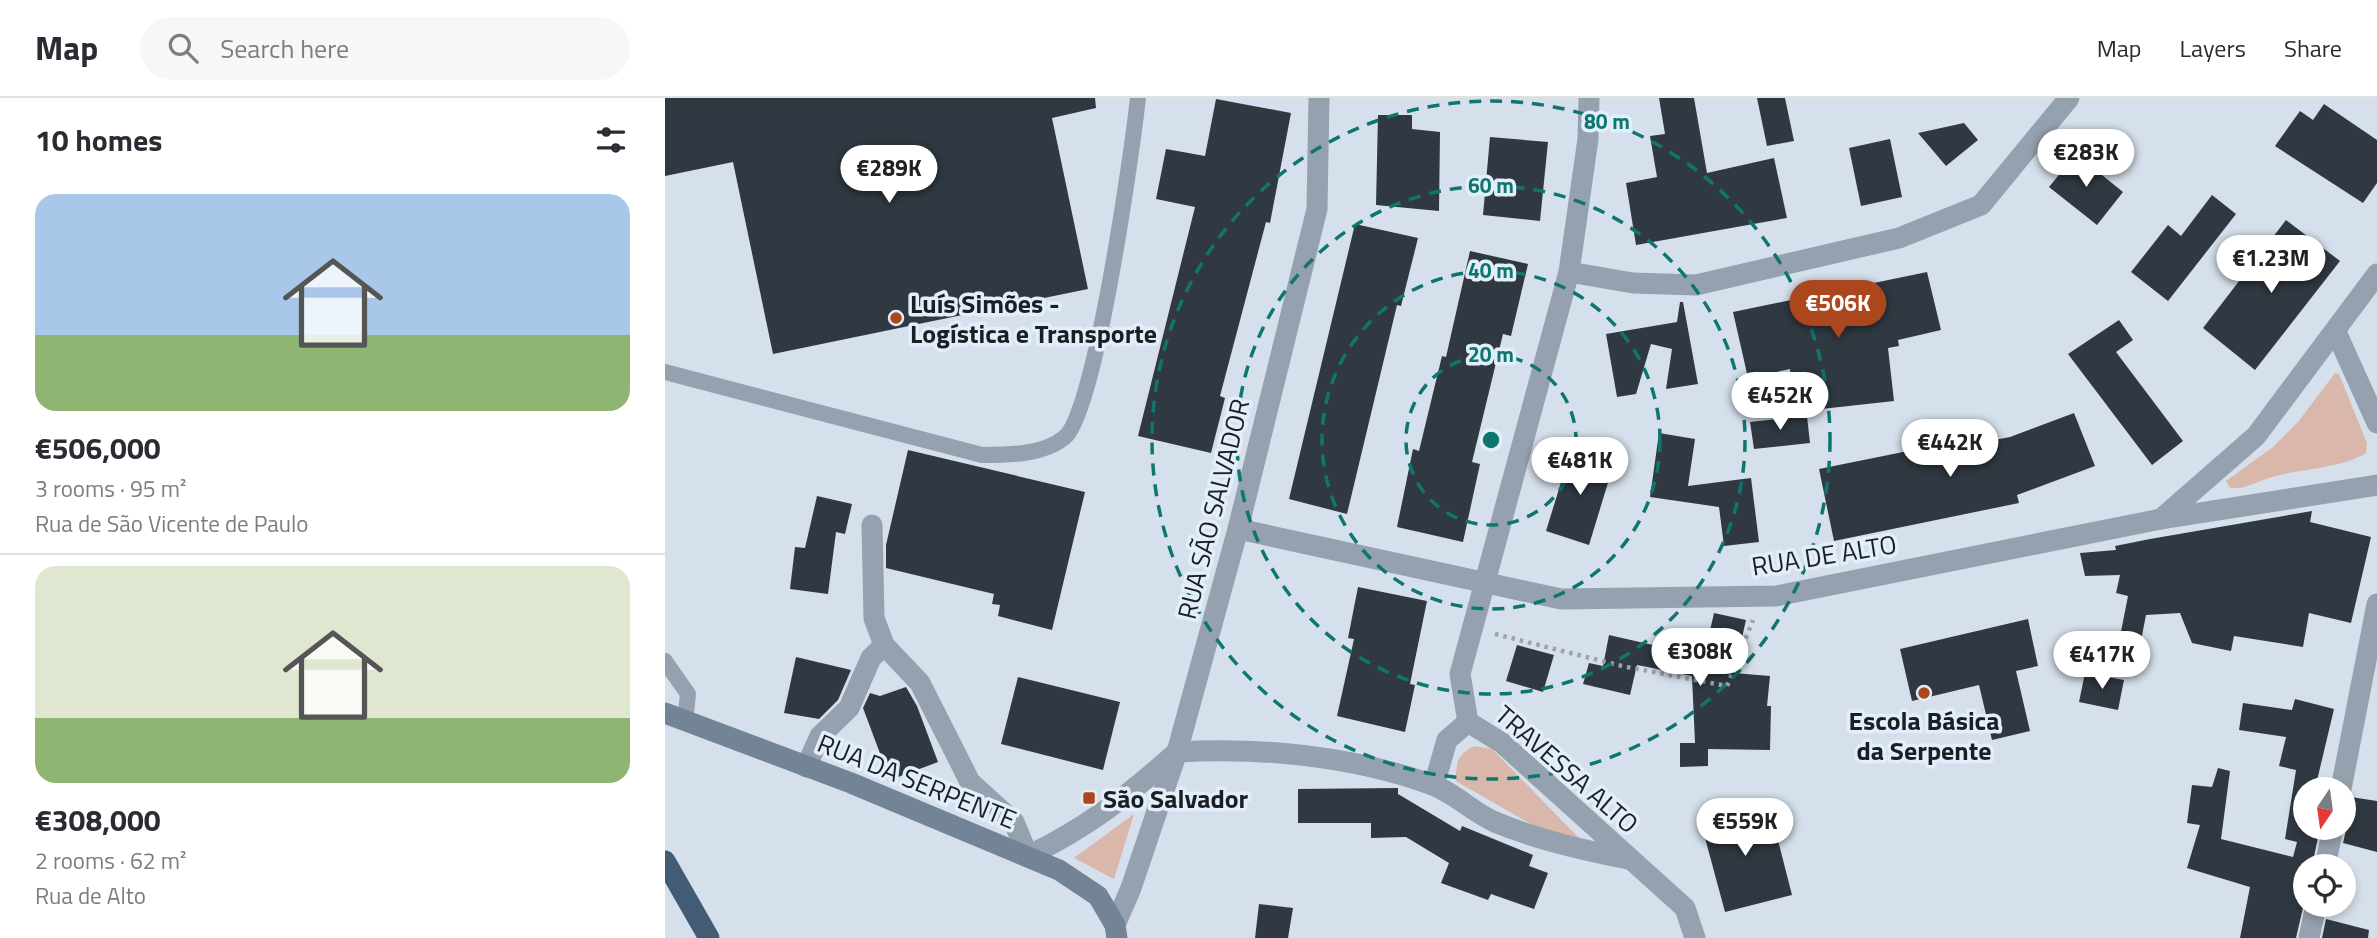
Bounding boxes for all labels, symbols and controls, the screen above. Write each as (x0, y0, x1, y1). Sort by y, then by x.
search box (140, 17, 630, 80)
text: Map (35, 23, 98, 73)
icon: search (164, 29, 202, 67)
text: Search here (220, 29, 349, 68)
text: Map (2097, 30, 2142, 66)
text: Layers (2180, 30, 2246, 66)
text: Share (2284, 30, 2342, 66)
text: 80 m (1584, 105, 1630, 137)
text: 10 homes (35, 117, 162, 163)
icon: filters (592, 121, 630, 159)
pin: €283K (2037, 130, 2135, 189)
text: €283K (2053, 134, 2119, 169)
pin: €289K (840, 146, 938, 205)
text: €289K (856, 150, 922, 185)
text: 60 m (1468, 169, 1514, 201)
pin: €1.23M (2214, 236, 2328, 295)
icon: home (270, 240, 396, 366)
text: €1.23M (2232, 240, 2310, 275)
text: 40 m (1468, 254, 1514, 286)
pin: €506K (1789, 280, 1887, 340)
place label: Luís Simões - Logística e Transporte (910, 284, 1157, 353)
text: €506K (1805, 285, 1871, 320)
marker: Luís Simões - Logística e Transporte (888, 310, 904, 326)
text: 20 m (1468, 338, 1514, 370)
pin: €452K (1731, 372, 1829, 432)
text: €452K (1747, 377, 1813, 412)
street label: RUA SÃO SALVADOR (1167, 395, 1259, 623)
pin: €442K (1901, 420, 1999, 479)
text: €442K (1917, 424, 1983, 459)
text: €506,000 (35, 425, 161, 471)
centre of rings (1479, 428, 1503, 452)
pin: €481K (1531, 438, 1629, 497)
text: €481K (1547, 442, 1613, 477)
text: 3 rooms · 95 m² (35, 471, 186, 506)
text: Rua de São Vicente de Paulo (35, 506, 308, 541)
street label: RUA DE ALTO (1749, 524, 1899, 586)
icon: home (270, 612, 396, 738)
pin: €308K (1651, 628, 1749, 688)
pin: €417K (2053, 632, 2151, 691)
text: €308K (1667, 633, 1733, 668)
text: €417K (2069, 636, 2135, 671)
marker: Escola Básica da Serpente (1916, 685, 1932, 701)
street label: TRAVESSA ALTO (1487, 696, 1647, 842)
place label: Escola Básica da Serpente (1848, 701, 2000, 770)
street label: RUA DA SERPENTE (812, 723, 1022, 839)
north arrow (2293, 777, 2355, 840)
map controls (2293, 777, 2356, 917)
place label: São Salvador (1103, 779, 1249, 818)
marker: São Salvador (1081, 790, 1097, 806)
text: €308,000 (35, 797, 161, 843)
pin: €559K (1696, 798, 1794, 858)
text: €559K (1712, 803, 1778, 838)
text: 2 rooms · 62 m² (35, 843, 186, 878)
button: locate (2293, 854, 2356, 917)
text: Rua de Alto (35, 878, 146, 913)

